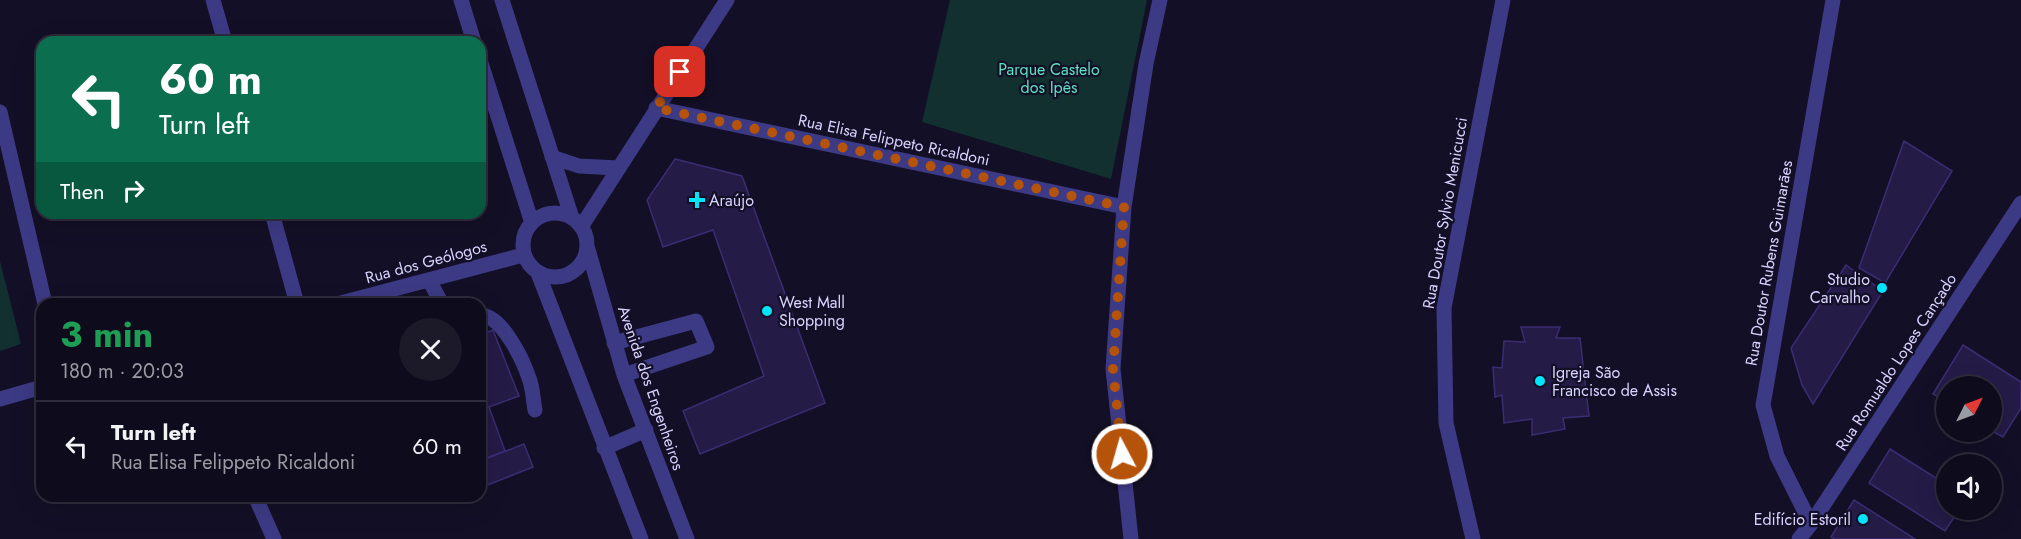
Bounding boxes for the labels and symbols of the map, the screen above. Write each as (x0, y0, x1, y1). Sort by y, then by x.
pin (654, 46, 705, 97)
park label: Parque Castelo dos Ipês (998, 58, 1100, 99)
street label: Rua Elisa Felippeto Ricaldoni (796, 108, 992, 172)
street label: Rua Doutor Sylvio Menicucci (1417, 115, 1473, 311)
street label: Rua Doutor Rubens Guimarães (1740, 158, 1798, 368)
place label: Araújo (709, 189, 754, 212)
marker: Araújo (690, 193, 704, 207)
street label: Rua dos Geólogos (363, 235, 489, 289)
place label: Studio Carvalho (1810, 268, 1870, 309)
street label: Rua Romualdo Lopes Cançado (1830, 269, 1962, 455)
marker: Studio Carvalho (1875, 281, 1889, 295)
place label: West Mall Shopping (779, 291, 845, 332)
street label: Avenida dos Engenheiros (612, 303, 690, 473)
marker: West Mall Shopping (760, 304, 774, 318)
place label: Igreja São Francisco de Assis (1552, 361, 1677, 402)
marker: Igreja São Francisco de Assis (1533, 374, 1547, 388)
north arrow (1936, 376, 2002, 442)
position arrow (1090, 422, 1154, 486)
place label: Edifício Estoril (1754, 508, 1851, 531)
marker: Edifício Estoril (1856, 512, 1870, 526)

